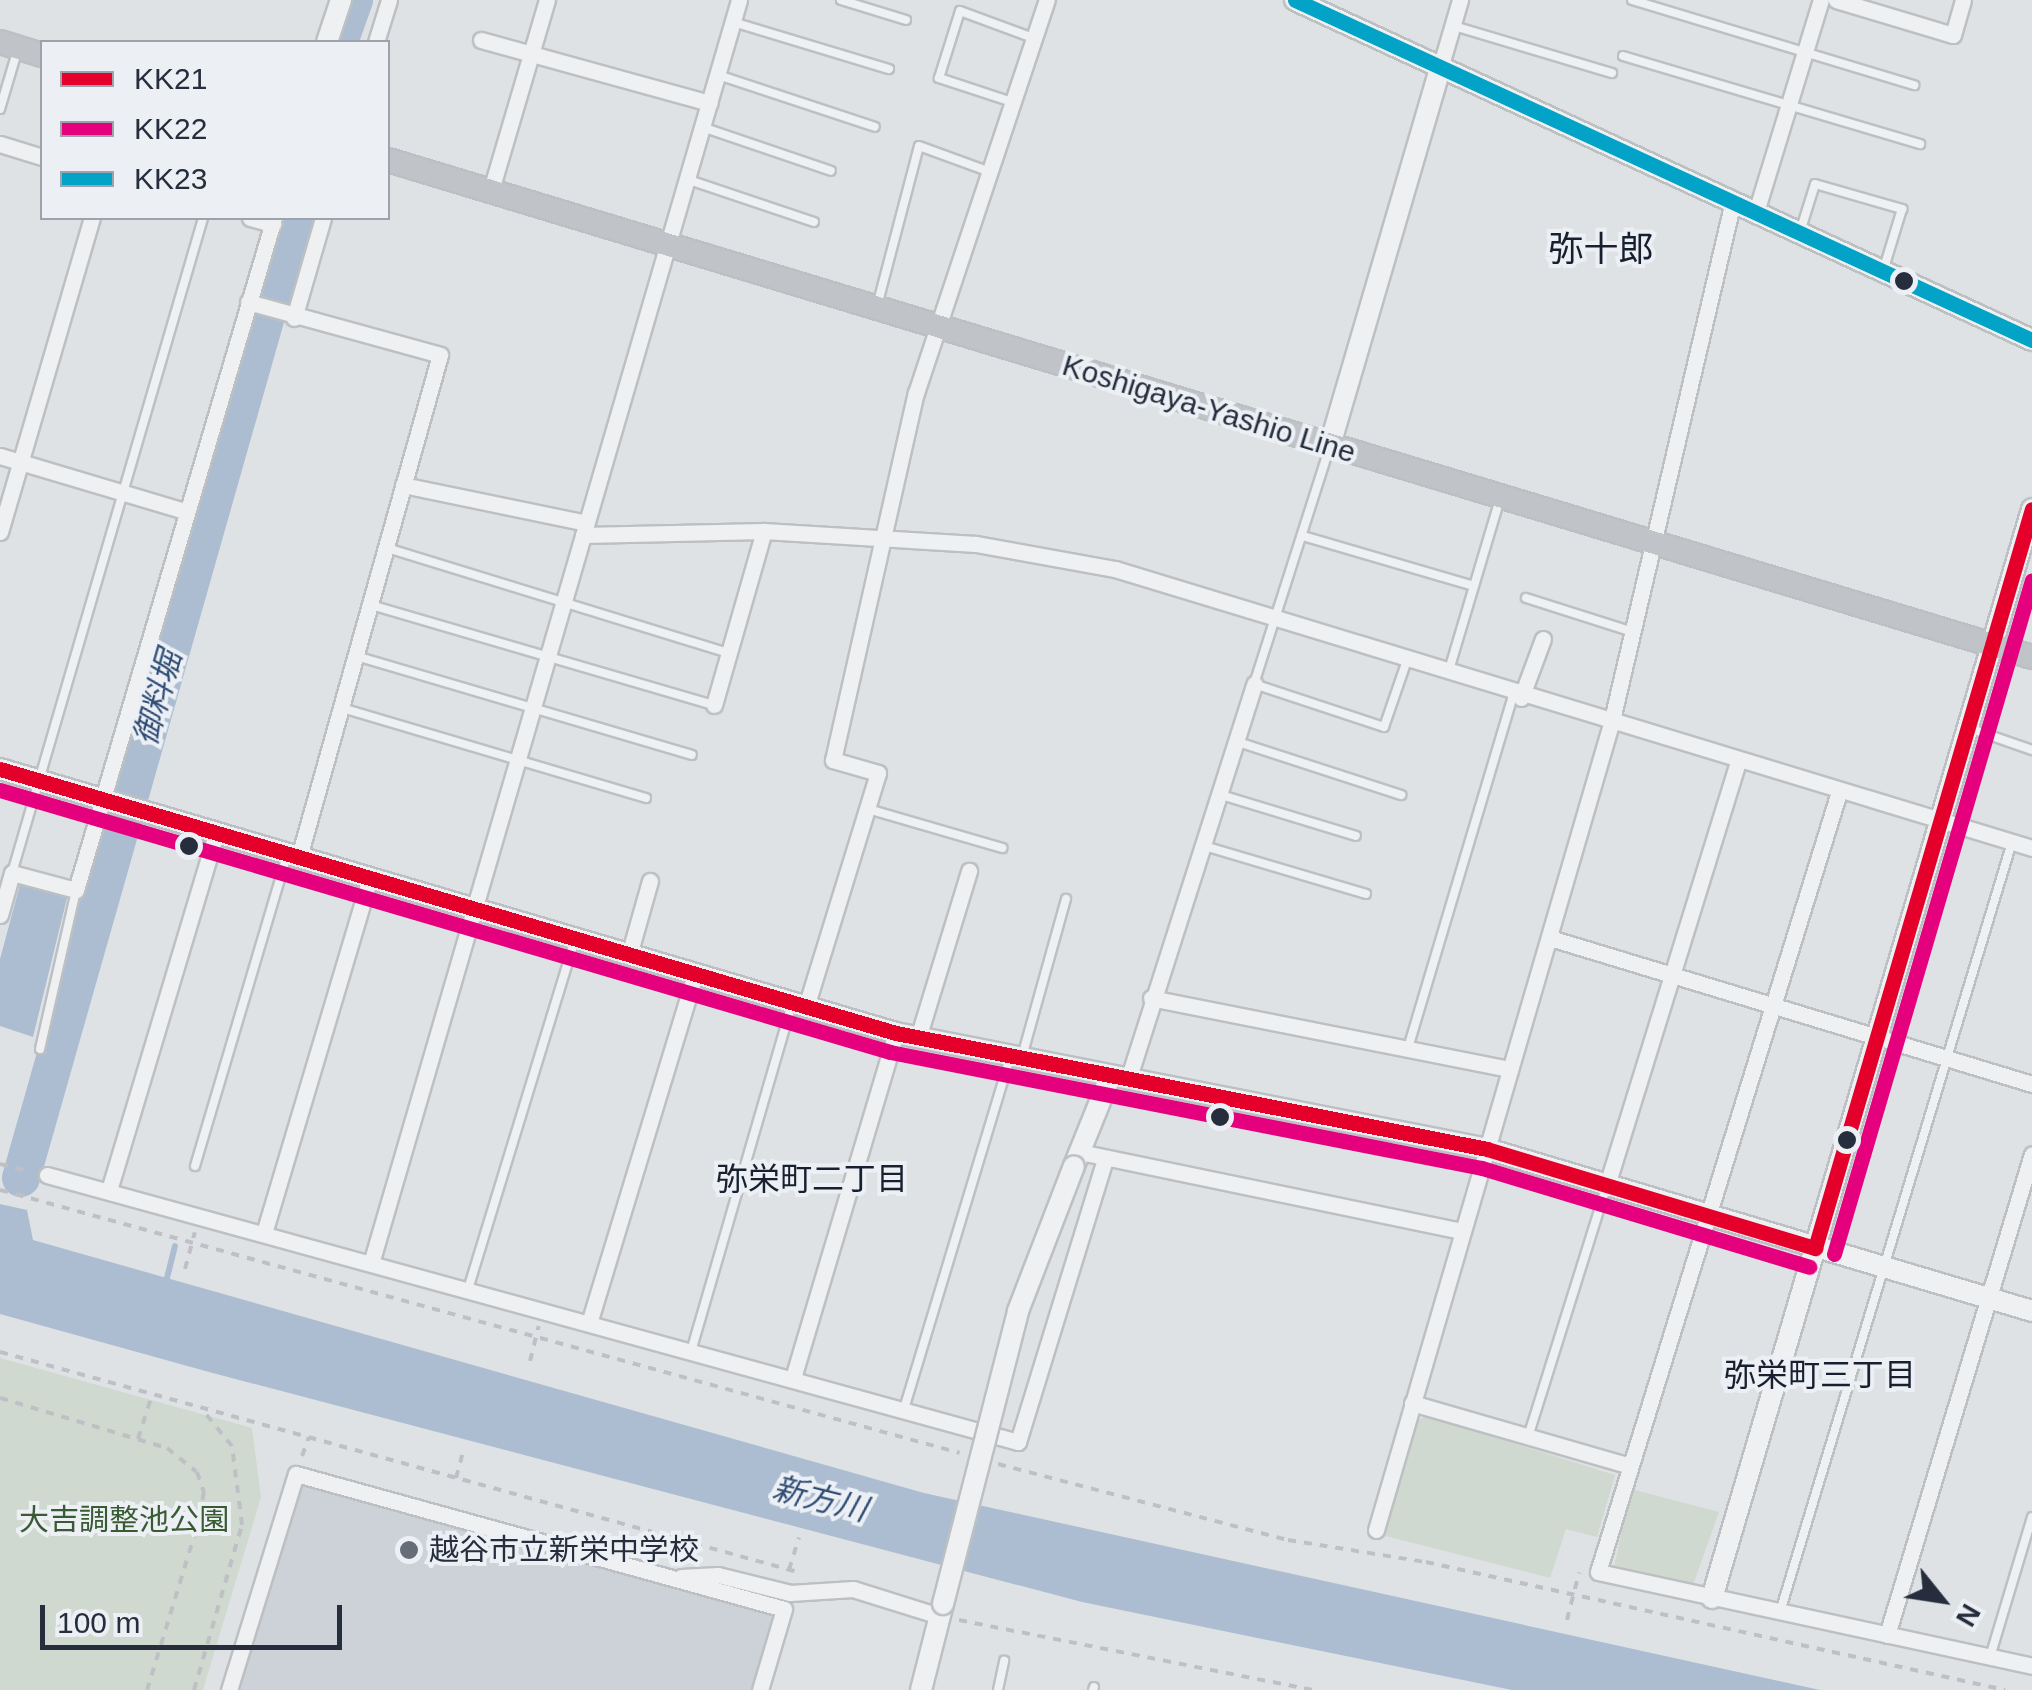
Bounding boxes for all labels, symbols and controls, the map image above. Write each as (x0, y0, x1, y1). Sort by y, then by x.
legend (40, 40, 390, 220)
text: KK21 (134, 62, 207, 95)
text: KK22 (134, 112, 207, 145)
text: KK23 (134, 162, 207, 195)
district label: 弥十郎 (1549, 228, 1653, 270)
unlabelled marker (1894, 271, 1914, 291)
street label: Koshigaya-Yashio Line (1058, 347, 1360, 471)
water label: 御料堀 (126, 647, 190, 749)
unlabelled marker (179, 836, 199, 856)
unlabelled marker (1210, 1107, 1230, 1127)
unlabelled marker (1837, 1130, 1857, 1150)
district label: 弥栄町二丁目 (716, 1160, 908, 1198)
district label: 弥栄町三丁目 (1724, 1356, 1916, 1394)
water label: 新方川 (769, 1469, 871, 1529)
park label: 大吉調整池公園 (19, 1502, 229, 1538)
place label: 越谷市立新栄中学校 (429, 1532, 699, 1568)
marker: 越谷市立新栄中学校 (398, 1539, 420, 1561)
north arrow (1892, 1550, 1992, 1650)
scale bar (45, 1585, 348, 1647)
text: N (1950, 1599, 1987, 1632)
text: 100 m (57, 1606, 140, 1639)

